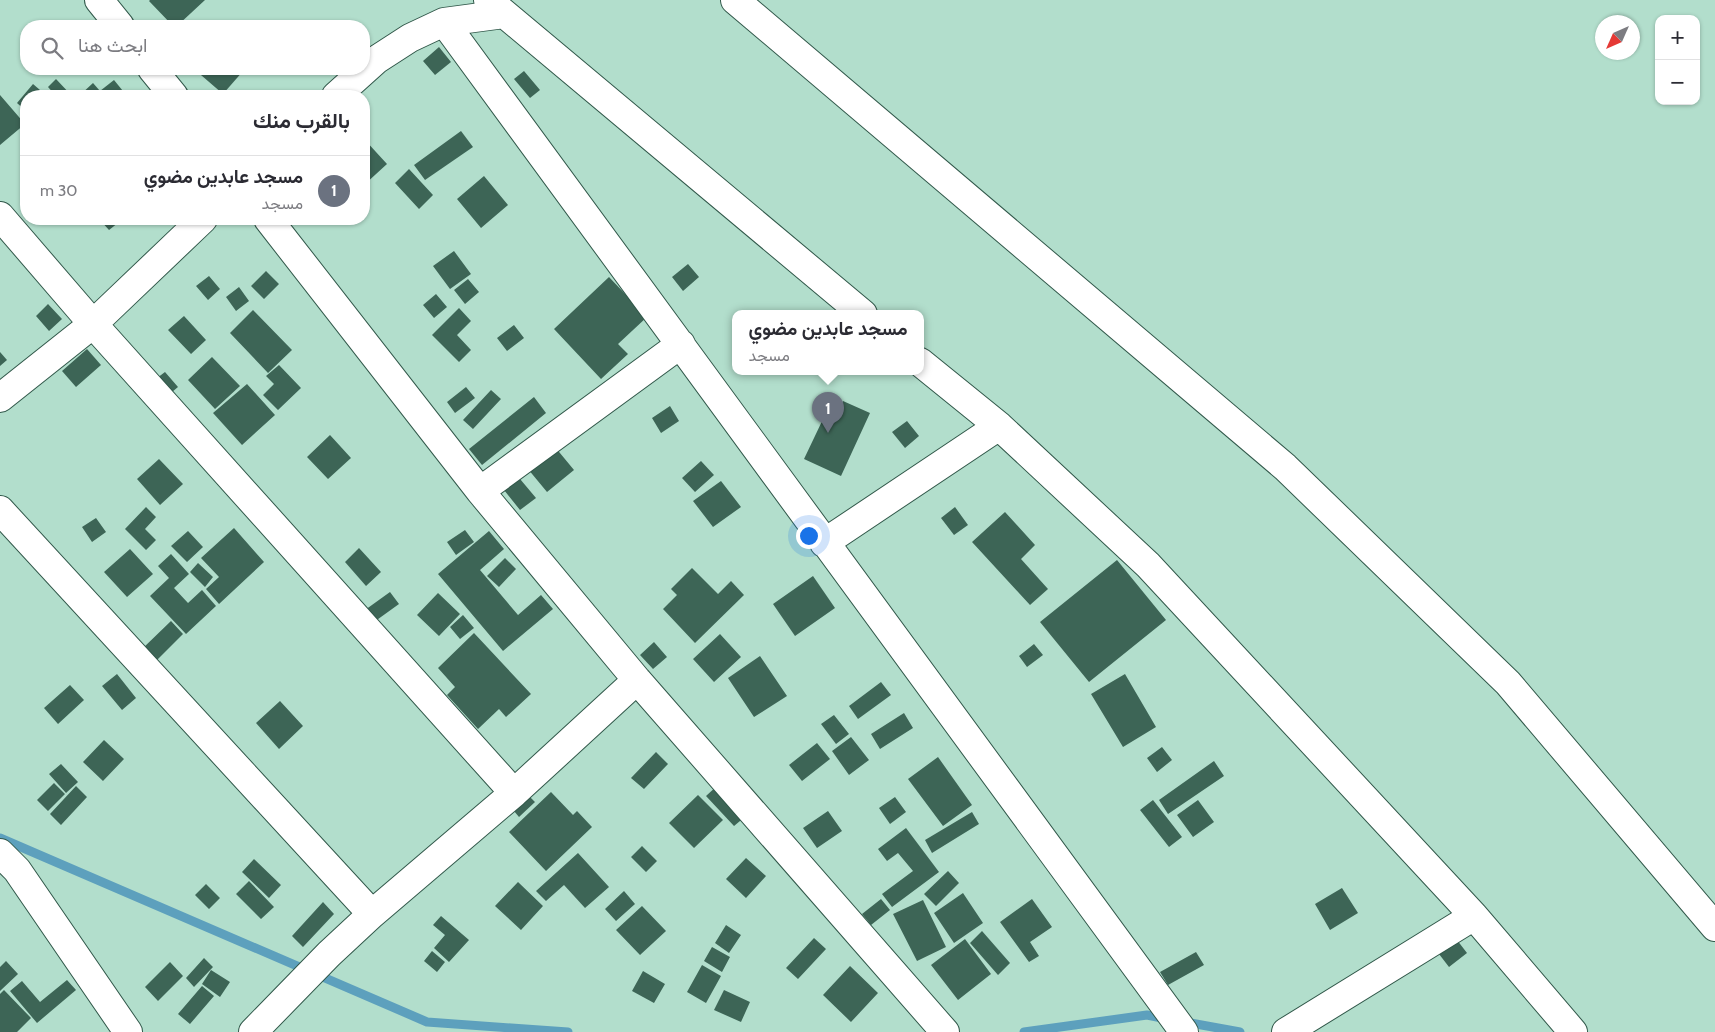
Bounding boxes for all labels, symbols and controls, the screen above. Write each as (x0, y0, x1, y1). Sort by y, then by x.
north arrow (1595, 15, 1640, 60)
map controls (1655, 15, 1700, 105)
button: + (1655, 15, 1700, 60)
search box (20, 20, 370, 75)
icon: search (38, 34, 66, 62)
text: ابحث هنا (78, 34, 147, 57)
button: − (1655, 60, 1700, 105)
text: بالقرب منك (253, 108, 350, 133)
text: مسجد عابدين مضوي (144, 165, 303, 188)
text: 30 m (40, 181, 77, 200)
text: 1 (331, 181, 337, 200)
text: مسجد (262, 194, 303, 213)
popup (732, 310, 924, 375)
text: مسجد عابدين مضوي (748, 317, 908, 340)
text: مسجد (748, 346, 790, 365)
pin: 1 (812, 392, 844, 433)
your location (796, 523, 822, 549)

